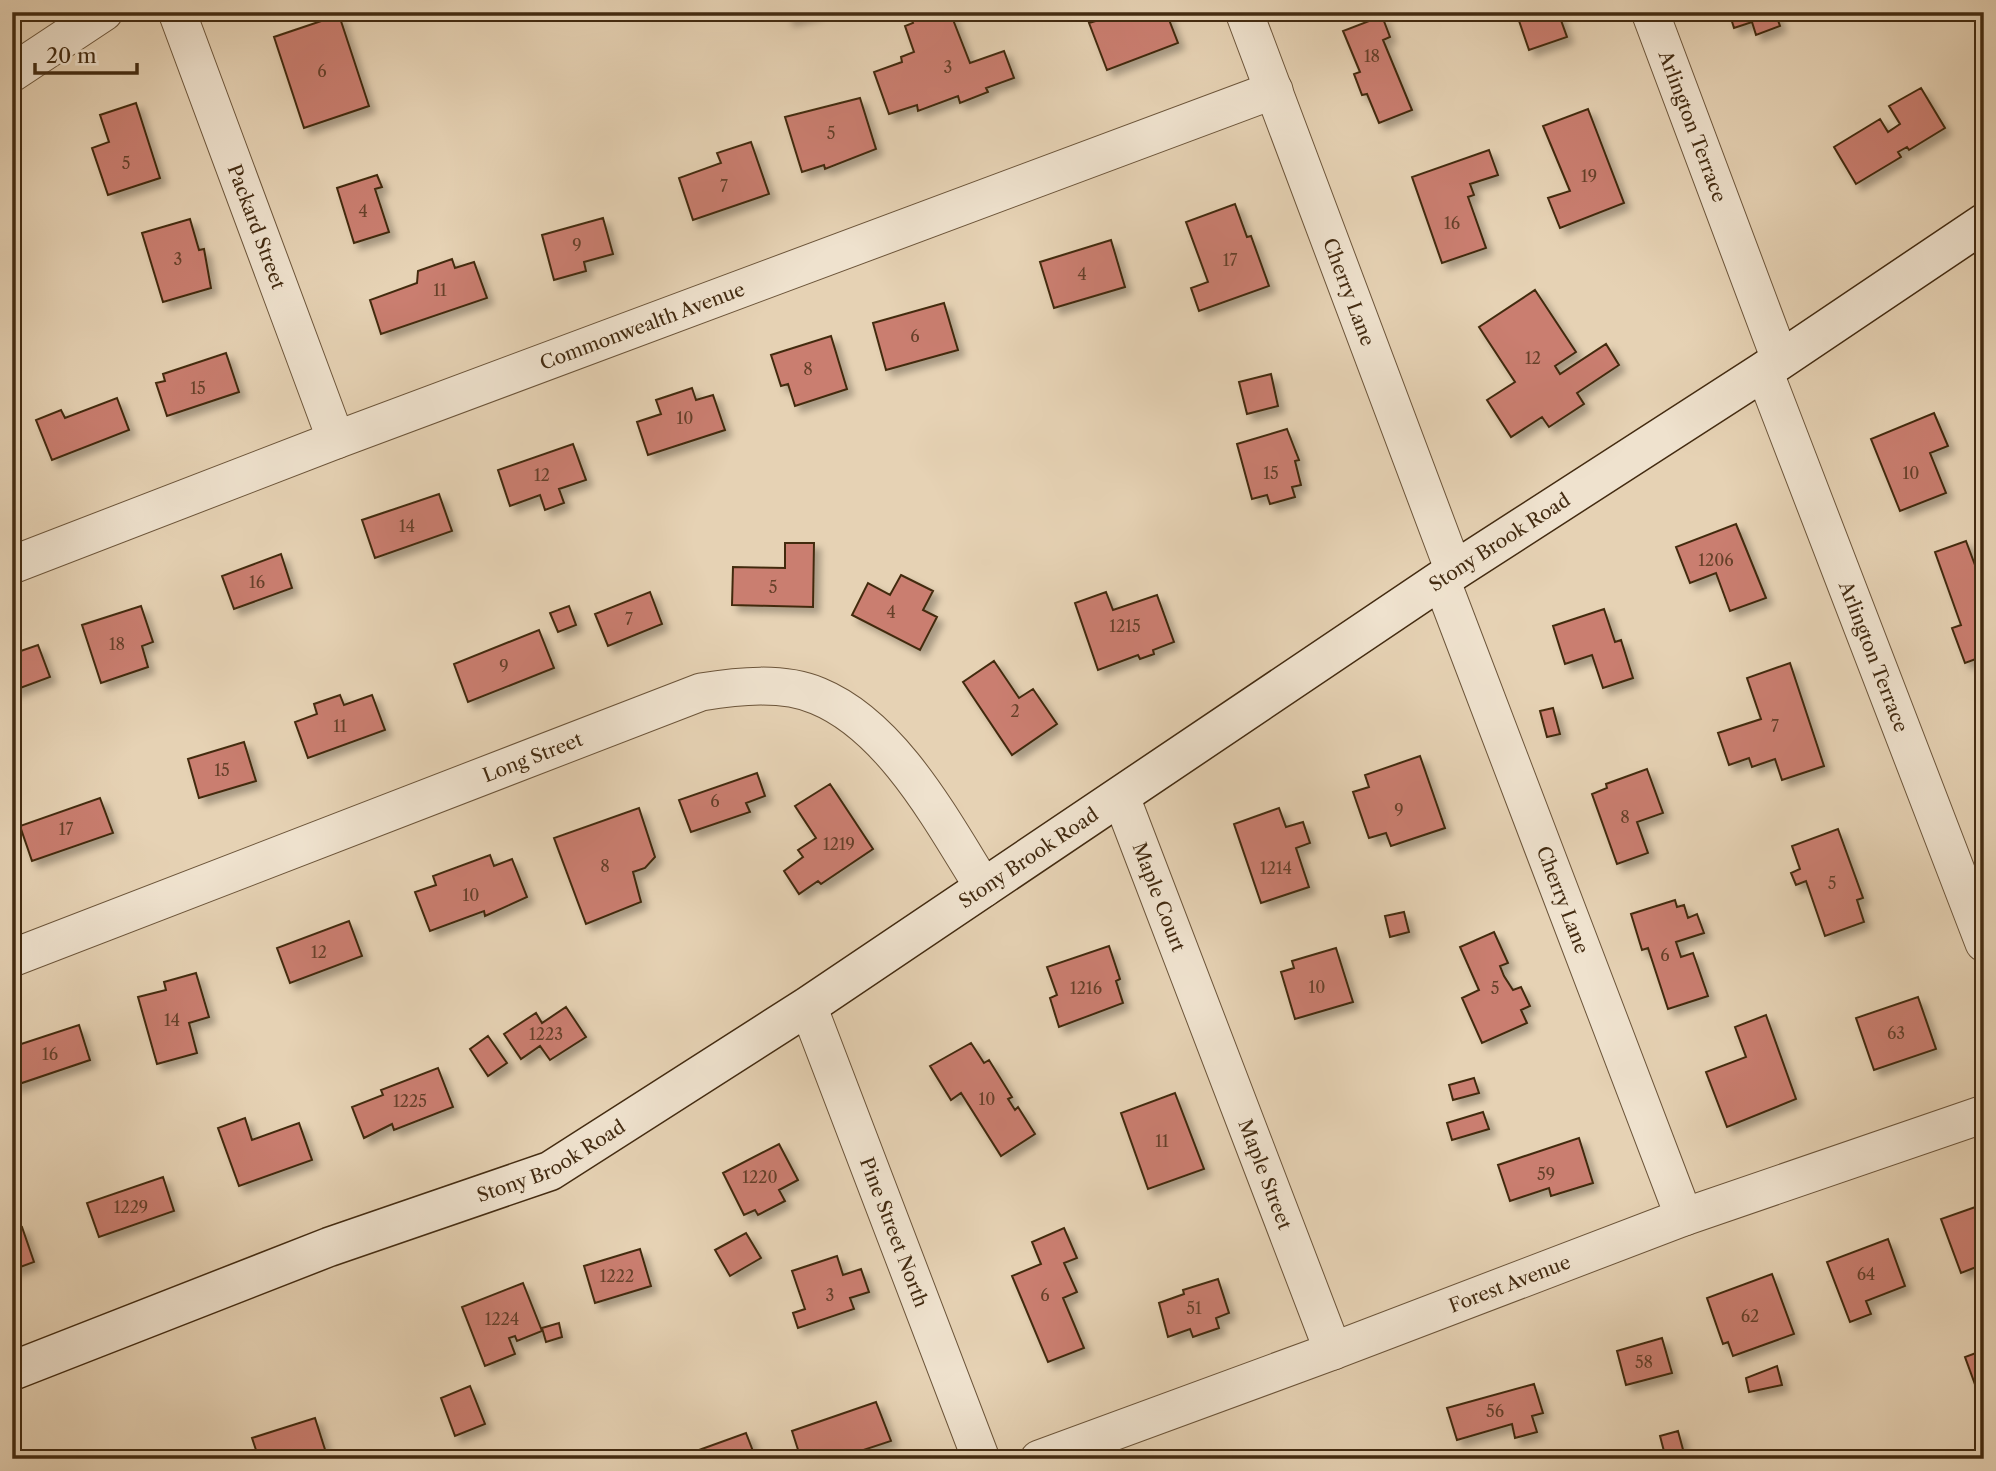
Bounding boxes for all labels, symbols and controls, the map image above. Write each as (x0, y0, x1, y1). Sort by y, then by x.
scale bar (35, 32, 136, 76)
text: 20 m (46, 43, 97, 68)
house number: 18 (1364, 46, 1380, 66)
street label: Arlington Terrace (1653, 47, 1731, 205)
house number: 3 (944, 57, 952, 77)
house number: 6 (317, 61, 327, 81)
house number: 5 (827, 123, 835, 143)
house number: 5 (122, 153, 130, 173)
street label: Packard Street (223, 161, 290, 293)
house number: 19 (1581, 166, 1597, 186)
house number: 7 (720, 176, 728, 196)
house number: 4 (358, 201, 368, 221)
house number: 16 (1444, 213, 1460, 233)
house number: 9 (572, 235, 582, 255)
street label: Cherry Lane (1318, 235, 1379, 349)
house number: 3 (174, 249, 182, 269)
house number: 17 (1223, 250, 1237, 270)
house number: 4 (1077, 264, 1087, 284)
street label: Commonwealth Avenue (537, 278, 748, 375)
house number: 11 (433, 280, 447, 300)
house number: 6 (910, 326, 920, 346)
house number: 12 (1525, 348, 1541, 368)
house number: 8 (803, 359, 813, 379)
house number: 15 (190, 378, 206, 398)
house number: 10 (677, 408, 693, 428)
house number: 15 (1263, 463, 1279, 483)
house number: 10 (1903, 463, 1919, 483)
house number: 12 (534, 465, 550, 485)
street label: Stony Brook Road (1425, 488, 1575, 596)
house number: 14 (399, 516, 415, 536)
house number: 1206 (1698, 550, 1734, 570)
house number: 16 (249, 572, 265, 592)
house number: 5 (769, 577, 777, 597)
street label: Arlington Terrace (1834, 577, 1913, 736)
house number: 4 (886, 602, 896, 622)
house number: 7 (625, 609, 633, 629)
house number: 1215 (1109, 616, 1141, 636)
house number: 18 (109, 634, 125, 654)
house number: 9 (499, 656, 509, 676)
house number: 2 (1010, 701, 1020, 721)
house number: 11 (333, 716, 347, 736)
house number: 7 (1771, 716, 1779, 736)
street label: Long Street (480, 728, 586, 787)
house number: 15 (214, 760, 230, 780)
house number: 6 (710, 791, 720, 811)
house number: 9 (1394, 800, 1404, 820)
street label: Stony Brook Road (955, 803, 1103, 913)
house number: 8 (1620, 807, 1630, 827)
house number: 17 (59, 819, 73, 839)
house number: 1219 (823, 834, 855, 854)
street label: Maple Court (1127, 839, 1190, 955)
street label: Cherry Lane (1532, 843, 1594, 957)
house number: 8 (600, 856, 610, 876)
house number: 1214 (1260, 858, 1292, 878)
house number: 5 (1828, 873, 1836, 893)
house number: 10 (463, 885, 479, 905)
house number: 12 (311, 942, 327, 962)
house number: 6 (1660, 945, 1670, 965)
house number: 10 (1309, 977, 1325, 997)
house number: 1216 (1070, 978, 1102, 998)
house number: 5 (1491, 978, 1499, 998)
house number: 14 (164, 1010, 180, 1030)
house number: 63 (1887, 1023, 1905, 1043)
house number: 1223 (529, 1024, 563, 1044)
house number: 16 (42, 1044, 58, 1064)
house number: 10 (979, 1089, 995, 1109)
house number: 1225 (393, 1091, 427, 1111)
street label: Stony Brook Road (474, 1115, 630, 1207)
street label: Maple Street (1233, 1116, 1296, 1233)
house number: 11 (1155, 1131, 1169, 1151)
street label: Pine Street North (855, 1154, 933, 1310)
house number: 59 (1537, 1164, 1555, 1184)
house number: 1220 (742, 1167, 778, 1187)
house number: 1229 (114, 1197, 148, 1217)
street label: Forest Avenue (1445, 1250, 1574, 1318)
house number: 64 (1857, 1264, 1875, 1284)
house number: 1222 (600, 1266, 634, 1286)
house number: 3 (826, 1285, 834, 1305)
house number: 6 (1040, 1285, 1050, 1305)
house number: 51 (1186, 1298, 1202, 1318)
house number: 62 (1741, 1306, 1759, 1326)
house number: 1224 (485, 1309, 519, 1329)
house number: 58 (1635, 1352, 1653, 1372)
house number: 56 (1486, 1401, 1504, 1421)

